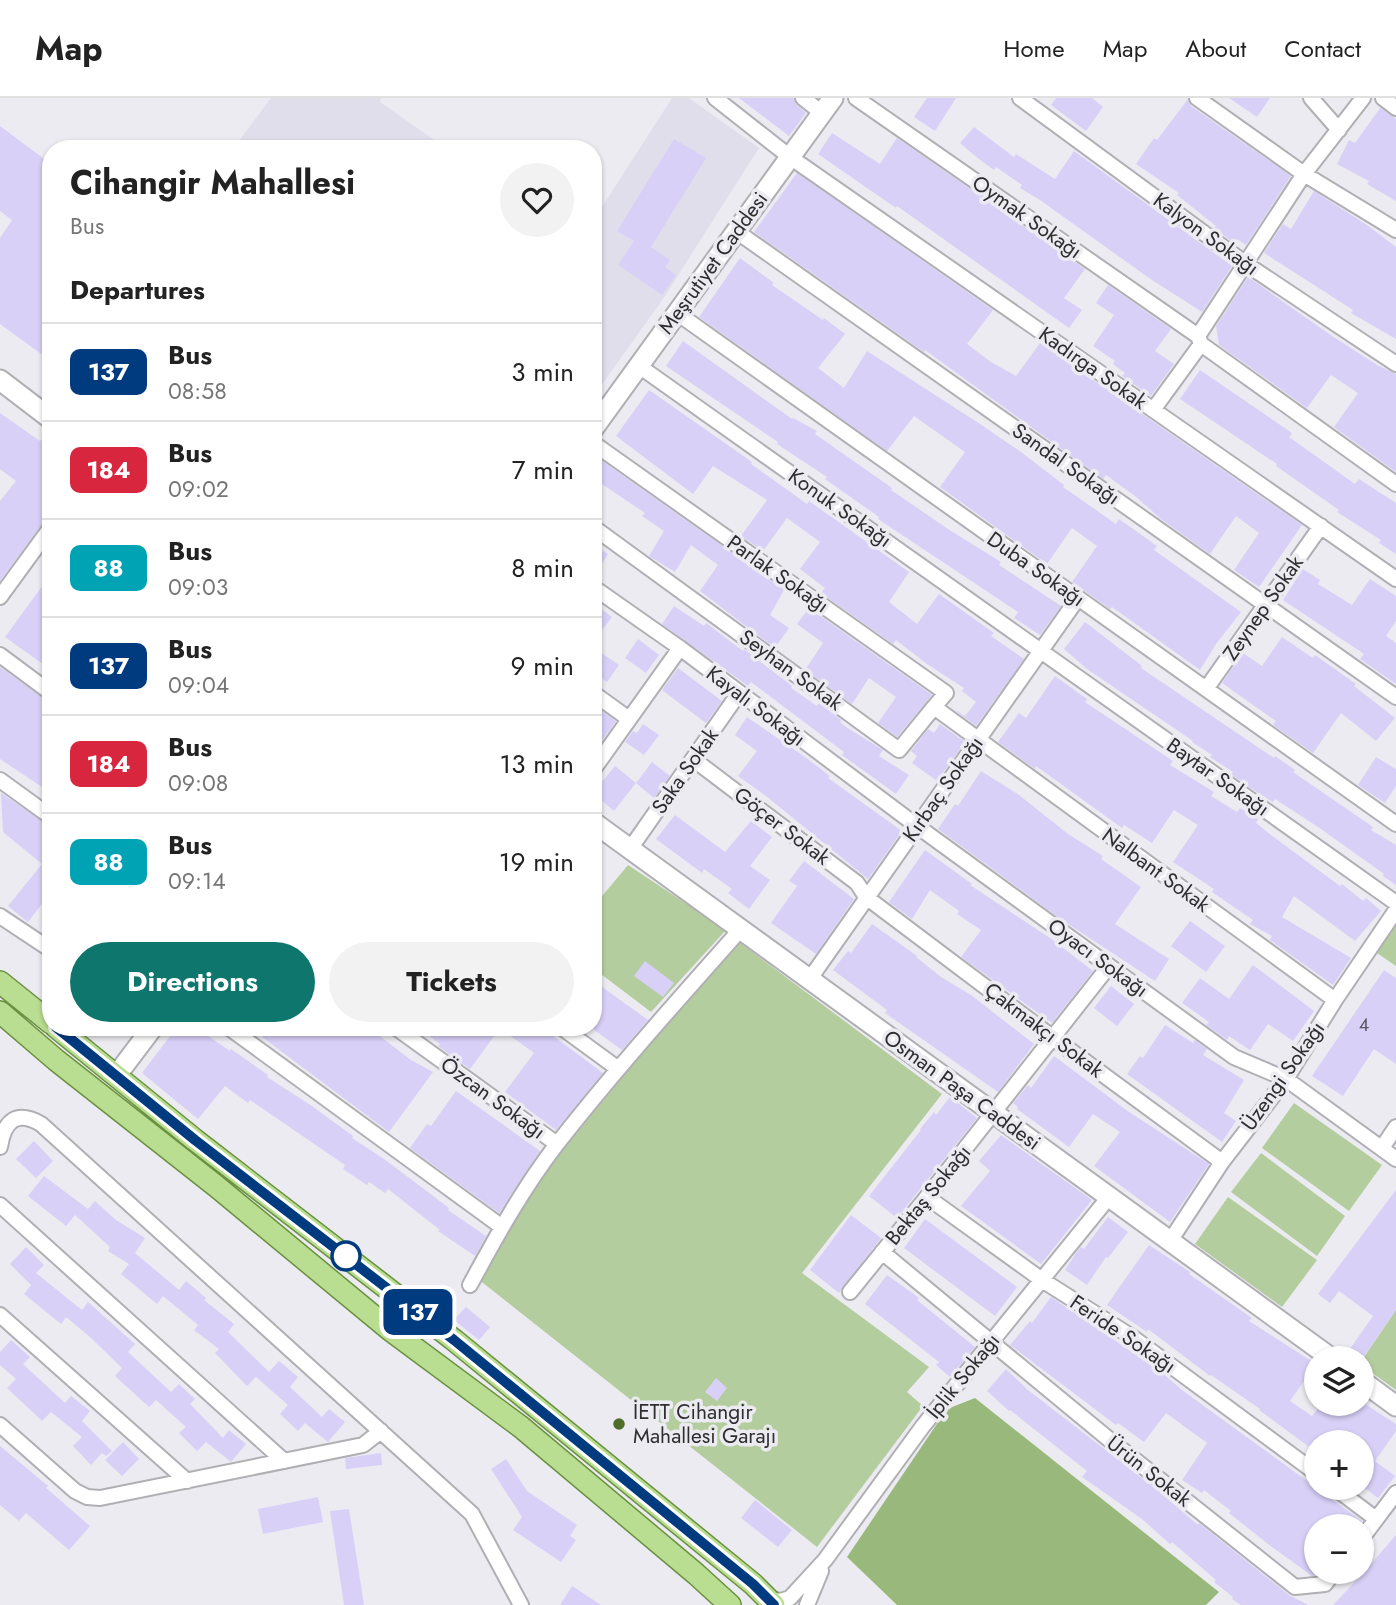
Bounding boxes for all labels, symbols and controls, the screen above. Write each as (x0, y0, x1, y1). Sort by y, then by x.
text: Map (35, 25, 103, 72)
text: Home (1003, 31, 1065, 66)
text: Map (1103, 31, 1147, 66)
text: About (1185, 31, 1246, 66)
text: Contact (1284, 31, 1361, 66)
text: Cihangir Mahallesi (70, 159, 355, 206)
button: heart (500, 163, 574, 237)
street label: Oymak Sokağı (966, 168, 1088, 266)
street label: Kalyon Sokağı (1147, 185, 1265, 283)
street label: Meşrutiyet Caddesi (651, 186, 775, 340)
text: Bus (70, 209, 104, 243)
text: Departures (70, 271, 205, 309)
street label: Kadırga Sokak (1033, 320, 1154, 417)
text: Bus (168, 336, 212, 374)
text: 3 min (511, 353, 574, 391)
text: 137 (88, 354, 129, 389)
text: 08:58 (168, 374, 227, 408)
street label: Sandal Sokağı (1006, 416, 1126, 512)
text: Bus (168, 434, 212, 472)
text: 7 min (512, 451, 574, 489)
text: 184 (86, 452, 131, 487)
street label: Konuk Sokağı (782, 461, 898, 555)
text: 09:02 (168, 472, 229, 506)
street label: Duba Sokağı (981, 524, 1091, 614)
street label: Parlak Sokağı (721, 528, 835, 620)
text: Bus (168, 532, 212, 570)
text: 8 min (511, 549, 574, 587)
street label: Zeynep Sokak (1216, 549, 1311, 667)
text: 88 (93, 550, 124, 585)
text: 09:03 (168, 570, 228, 604)
street label: Seyhan Sokak (733, 622, 849, 718)
text: Bus (168, 630, 212, 668)
text: 9 min (511, 647, 574, 685)
text: 137 (88, 648, 129, 683)
street label: Kayalı Sokağı (700, 659, 812, 753)
text: 09:04 (168, 668, 229, 702)
street label: Saka Sokak (644, 721, 726, 820)
text: Bus (168, 728, 212, 766)
street label: Kırbaç Sokağı (896, 730, 990, 848)
street label: Baytar Sokağı (1161, 730, 1275, 824)
text: 13 min (500, 745, 574, 783)
text: 184 (86, 746, 131, 781)
text: 09:08 (168, 766, 228, 800)
street label: Göçer Sokak (728, 780, 837, 873)
street label: Nalbant Sokak (1096, 820, 1217, 920)
text: Bus (168, 826, 212, 864)
text: 19 min (499, 843, 574, 881)
text: 88 (93, 844, 124, 879)
text: 09:14 (168, 864, 226, 898)
street label: Oyacı Sokağı (1042, 911, 1154, 1005)
button: Directions (70, 942, 315, 1022)
button: Tickets (329, 942, 574, 1022)
street label: Çakmakçı Sokak (978, 975, 1111, 1085)
house number: 4 (1359, 1012, 1369, 1038)
street label: Üzengi Sokağı (1234, 1015, 1332, 1137)
street label: Osman Paşa Caddesi (877, 1023, 1047, 1157)
street label: Özcan Sokağı (434, 1050, 552, 1146)
street label: Bektaş Sokağı (878, 1138, 978, 1252)
unlabelled marker (331, 1241, 361, 1271)
street label: Feride Sokağı (1064, 1287, 1182, 1381)
line badge: 137 (378, 1289, 458, 1335)
text: 137 (397, 1294, 439, 1329)
street label: İplik Sokağı (919, 1327, 1007, 1425)
map controls (1304, 1346, 1374, 1584)
button: layers (1304, 1346, 1374, 1416)
place label: İETT Cihangir Mahallesi Garajı (633, 1397, 776, 1451)
marker: İETT Cihangir Mahallesi Garajı (611, 1416, 627, 1432)
street label: Ürün Sokak (1100, 1428, 1198, 1514)
button: + (1304, 1430, 1374, 1500)
button: − (1304, 1514, 1374, 1584)

